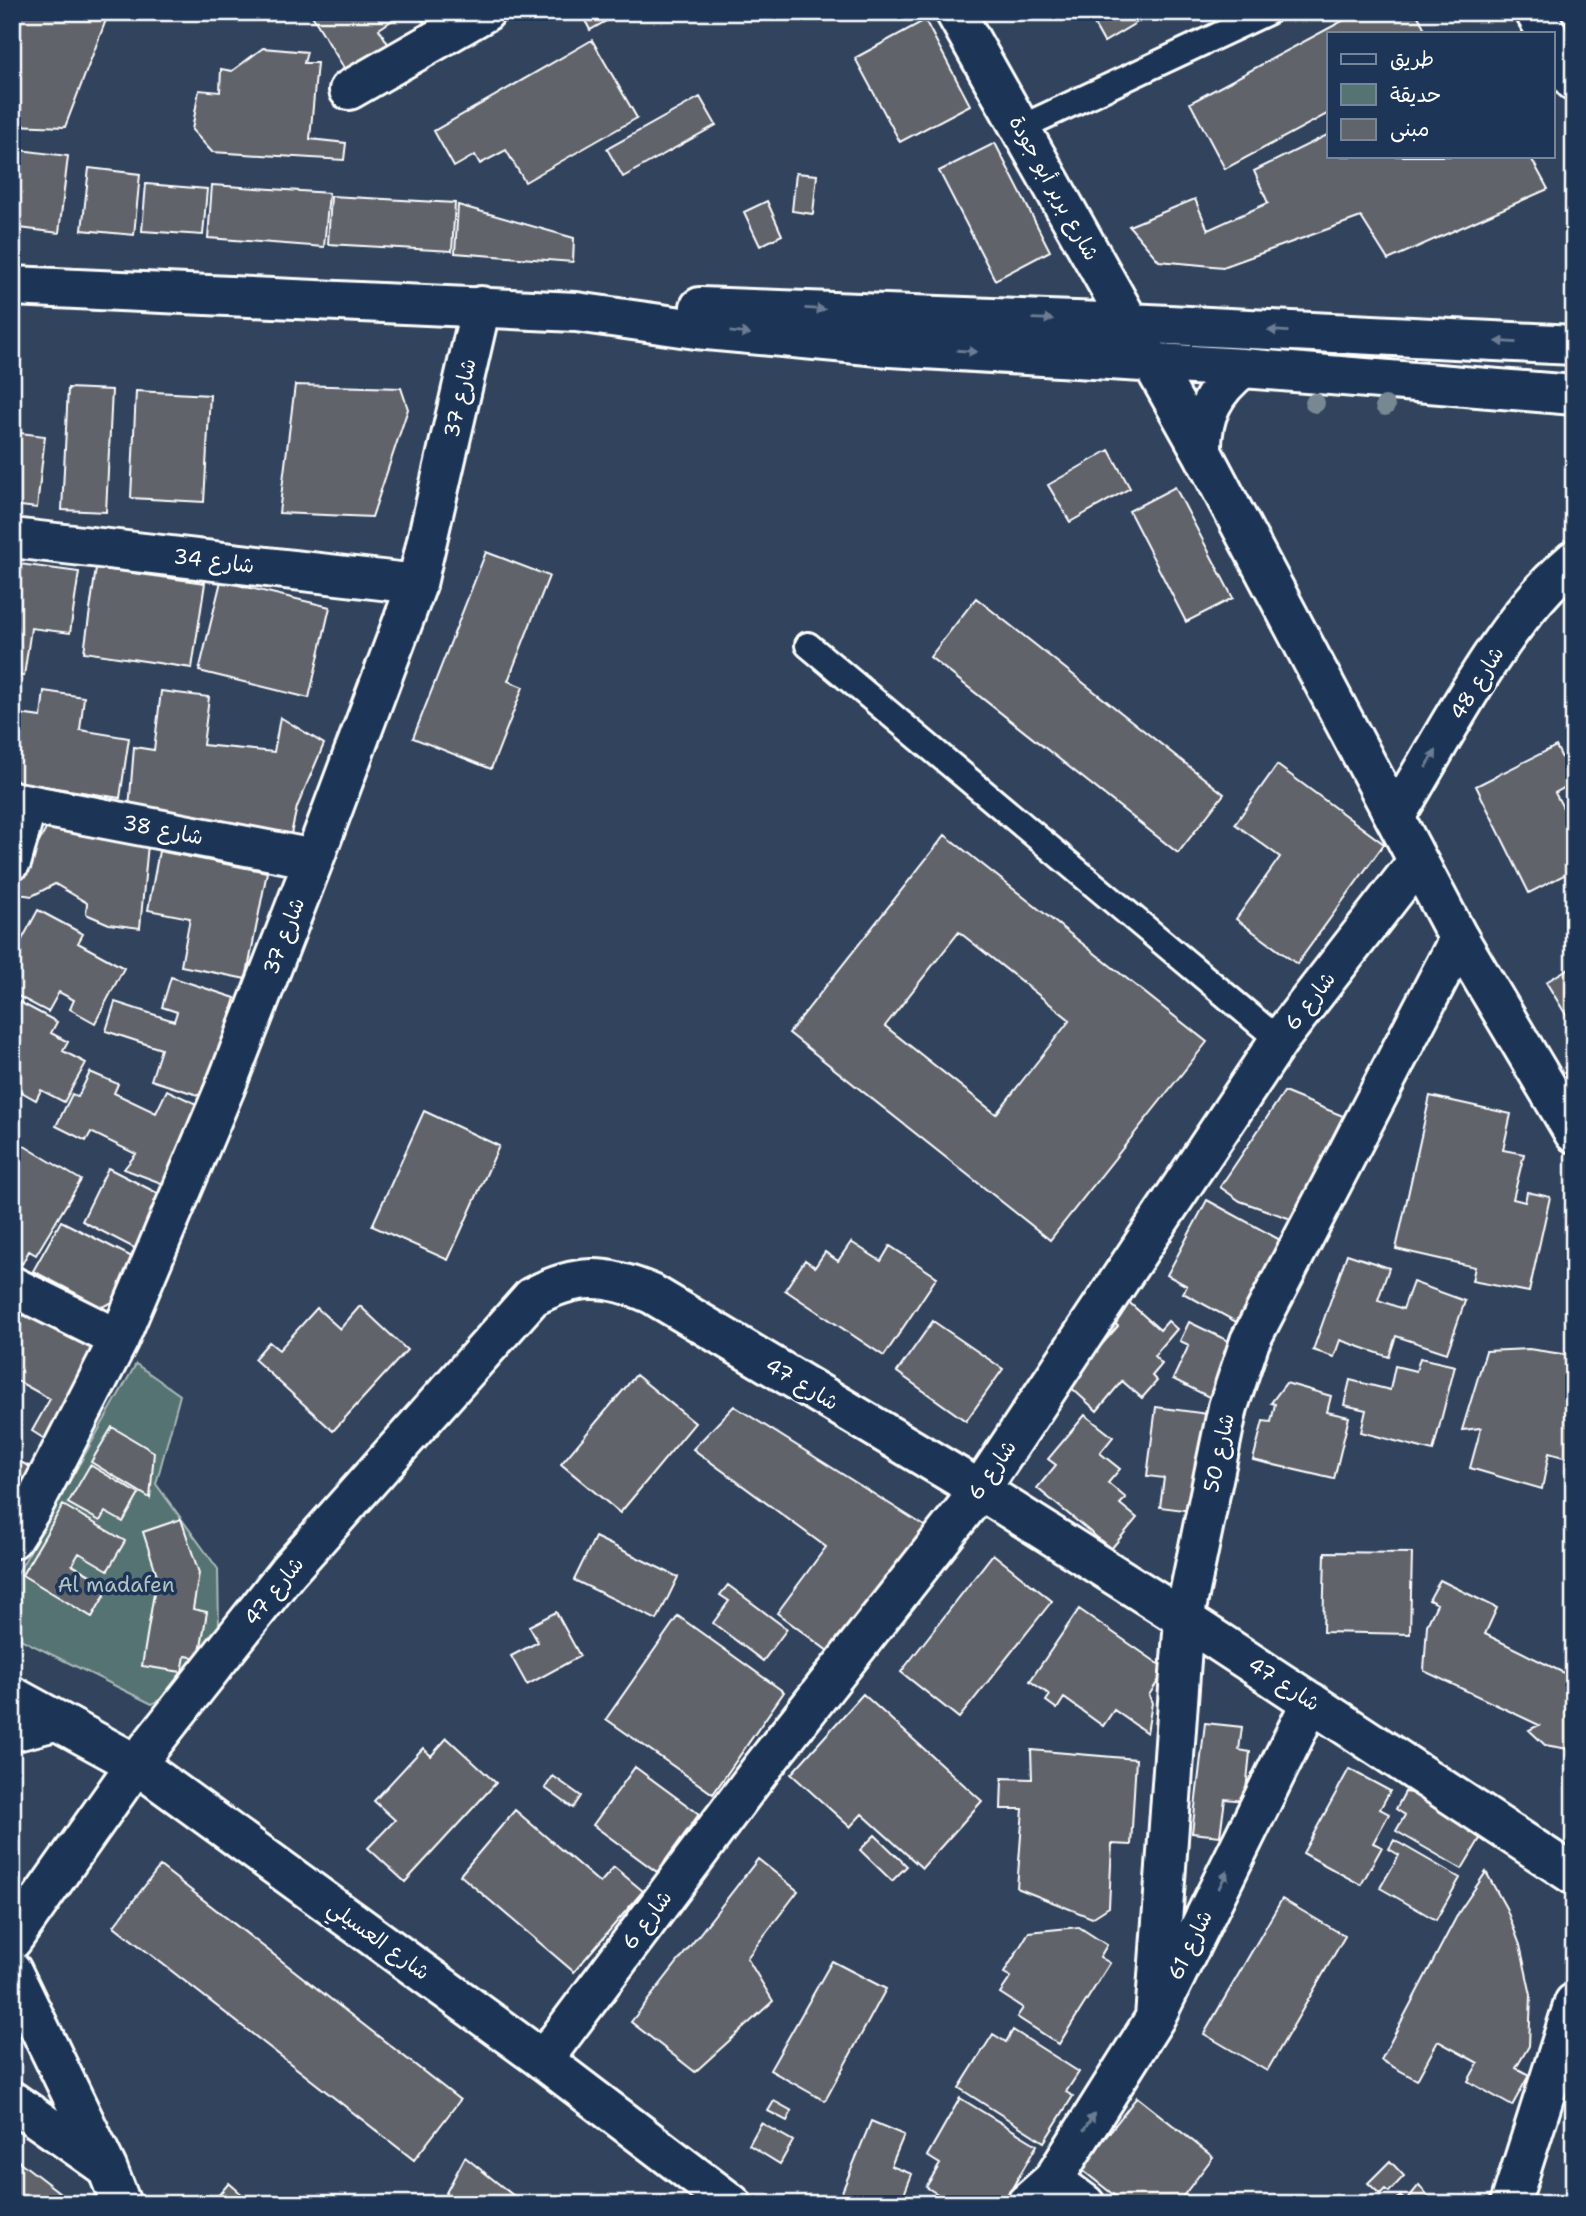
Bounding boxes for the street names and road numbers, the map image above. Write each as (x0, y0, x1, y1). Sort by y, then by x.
street label: شارع بربر أبو جودة (1002, 110, 1105, 266)
street label: شارع 37 (437, 356, 484, 440)
street label: شارع 34 (172, 542, 256, 581)
street label: شارع 48 (1444, 641, 1511, 726)
street label: شارع 38 (120, 808, 206, 852)
street label: شارع 37 (257, 894, 312, 979)
street label: شارع 6 (1278, 966, 1343, 1037)
street label: شارع 47 (760, 1351, 844, 1418)
street label: شارع 50 (1197, 1411, 1242, 1495)
street label: شارع 6 (961, 1434, 1024, 1506)
street label: شارع 47 (238, 1551, 311, 1632)
street label: شارع 47 (1242, 1650, 1325, 1719)
street label: شارع 6 (616, 1885, 679, 1956)
street label: شارع العسيلي (319, 1894, 436, 1991)
street label: شارع 61 (1161, 1905, 1220, 1985)

